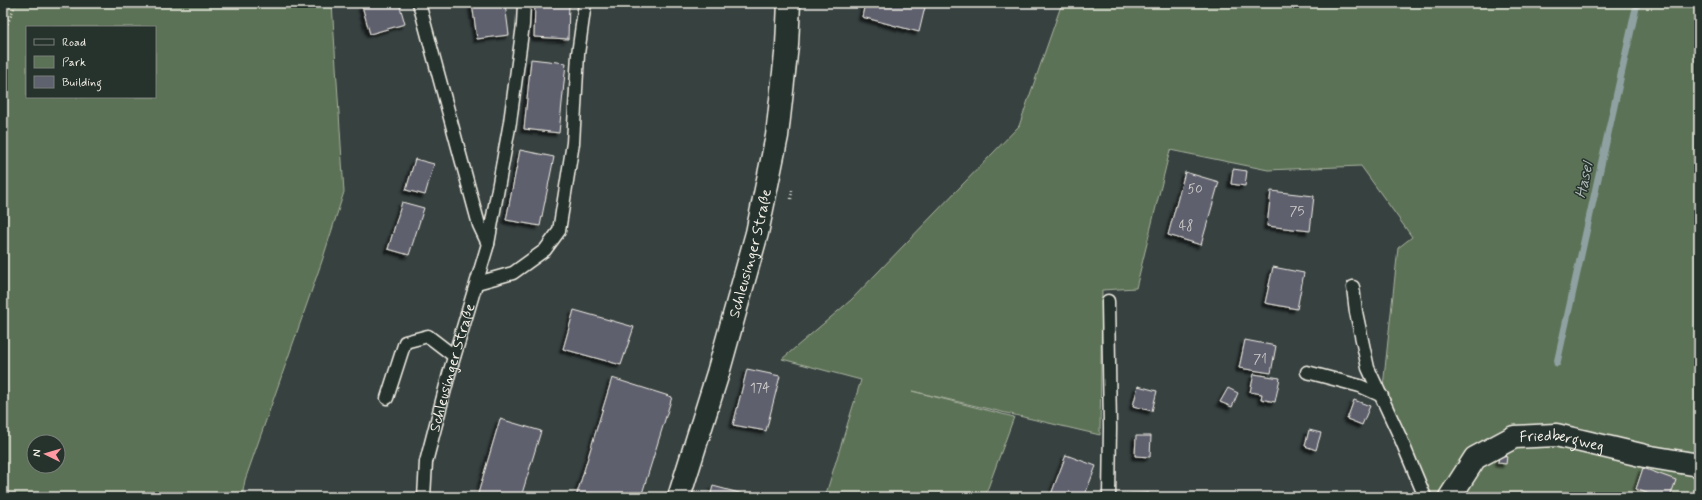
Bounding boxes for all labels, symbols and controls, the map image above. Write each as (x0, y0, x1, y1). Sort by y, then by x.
legend (26, 26, 156, 98)
text: Road (62, 35, 86, 51)
text: Park (62, 55, 86, 71)
text: Building (62, 75, 102, 92)
water label: Hasel (1570, 158, 1599, 200)
house number: 50 (1187, 181, 1203, 198)
street label: Schleusinger Straße (725, 187, 777, 320)
house number: 75 (1290, 203, 1304, 220)
house number: 48 (1179, 218, 1193, 235)
street label: Schleusinger Straße (425, 301, 481, 434)
house number: 71 (1253, 351, 1267, 368)
house number: 174 (750, 380, 770, 397)
street label: Friedbergweg (1519, 425, 1606, 457)
north arrow (26, 434, 66, 474)
text: N (30, 449, 44, 457)

